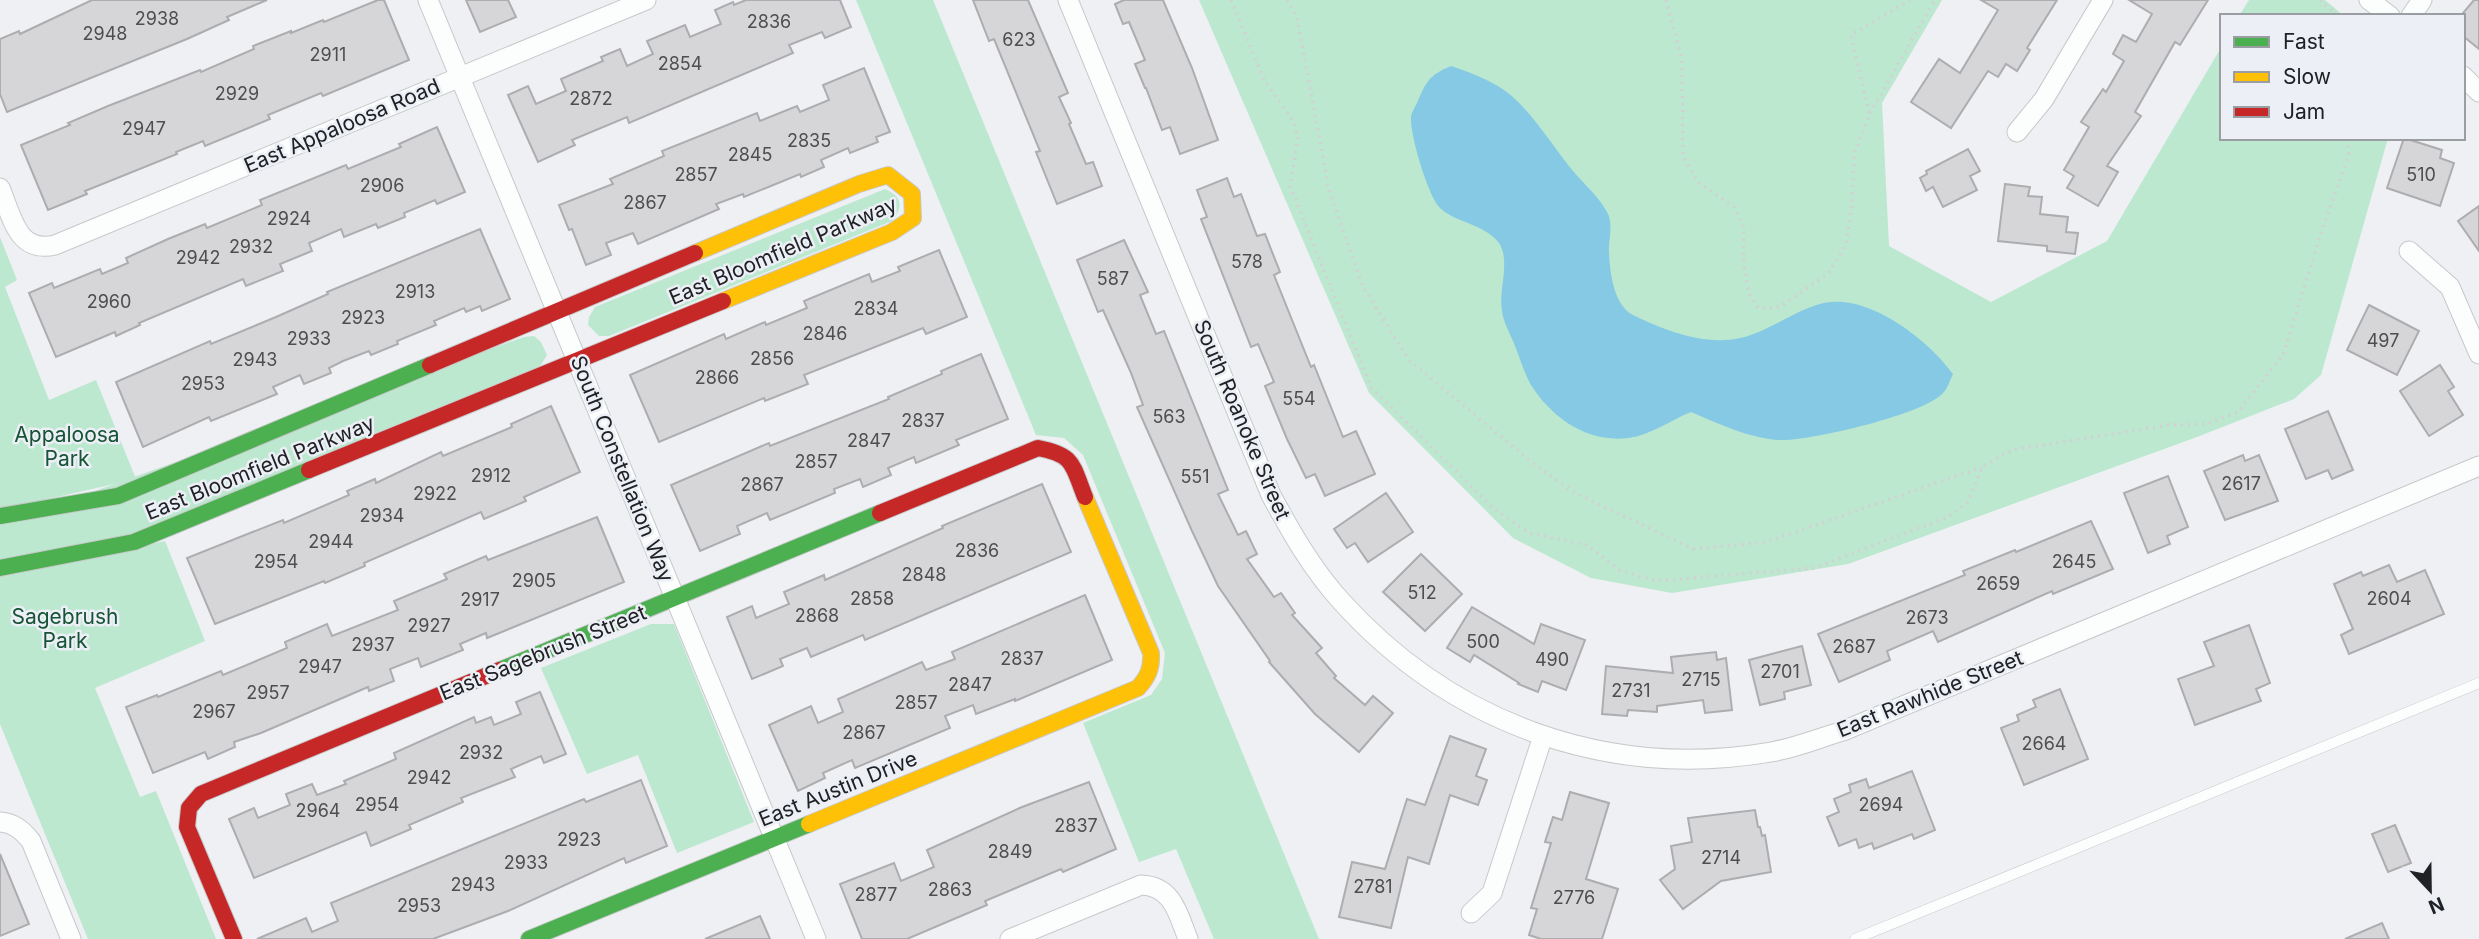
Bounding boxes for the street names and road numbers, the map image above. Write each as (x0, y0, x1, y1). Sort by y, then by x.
street label: East Appaloosa Road (240, 73, 443, 178)
street label: East Bloomfield Parkway (665, 191, 901, 310)
street label: South Roanoke Street (1189, 316, 1296, 524)
street label: South Constellation Way (566, 352, 679, 586)
street label: East Bloomfield Parkway (142, 410, 378, 525)
street label: East Sagebrush Street (436, 600, 650, 705)
street label: East Rawhide Street (1833, 645, 2027, 742)
street label: East Austin Drive (755, 745, 921, 832)

